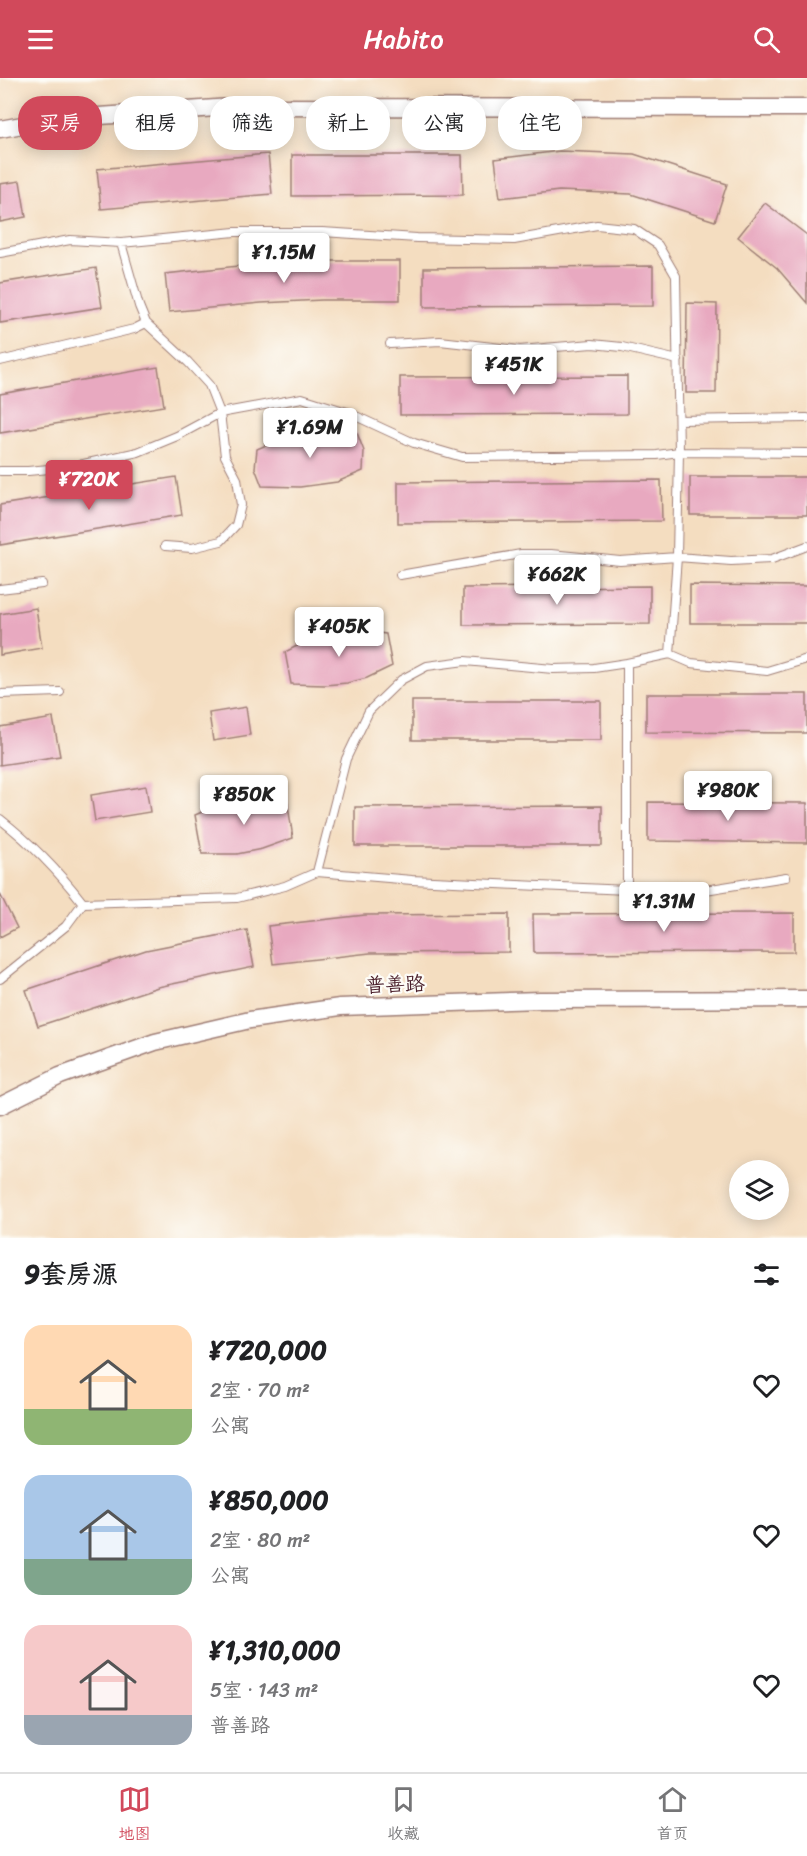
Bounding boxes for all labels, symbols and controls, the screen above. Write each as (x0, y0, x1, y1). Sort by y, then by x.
text: Habito (363, 15, 444, 63)
icon: menu (24, 23, 57, 56)
icon: search (750, 23, 783, 56)
chip: 买房 (18, 96, 102, 150)
chip: 租房 (114, 96, 198, 150)
chip: 筛选 (210, 96, 294, 150)
chip: 新上 (306, 96, 390, 150)
chip: 公寓 (402, 96, 486, 150)
chip: 住宅 (498, 96, 582, 150)
pin: ¥1.15M (235, 233, 333, 284)
text: ¥1.15M (253, 235, 315, 270)
pin: ¥451K (472, 345, 556, 396)
text: ¥451K (486, 347, 542, 382)
pin: ¥1.69M (261, 408, 359, 459)
text: ¥1.69M (277, 410, 343, 445)
pin: ¥720K (47, 460, 131, 511)
text: ¥720K (60, 462, 118, 497)
pin: ¥662K (515, 555, 599, 606)
text: ¥662K (528, 557, 586, 592)
pin: ¥405K (297, 607, 381, 658)
text: ¥405K (309, 609, 369, 644)
pin: ¥980K (686, 771, 770, 822)
text: ¥980K (698, 773, 758, 808)
pin: ¥850K (202, 775, 286, 826)
text: ¥850K (214, 777, 274, 812)
pin: ¥1.31M (615, 882, 713, 933)
text: ¥1.31M (633, 884, 695, 919)
street label: 普善路 (364, 966, 427, 1003)
map controls (729, 1160, 789, 1220)
button: layers (729, 1160, 789, 1220)
text: 9套房源 (24, 1251, 118, 1297)
icon: filters (750, 1258, 783, 1291)
text: ¥720,000 (210, 1327, 327, 1373)
icon: home (72, 1349, 144, 1421)
icon: heart (750, 1369, 783, 1402)
text: 2室 · 70 m² (210, 1373, 310, 1408)
text: 公寓 (210, 1408, 250, 1443)
text: ¥850,000 (210, 1477, 329, 1523)
icon: home (72, 1499, 144, 1571)
icon: heart (750, 1519, 783, 1552)
text: 2室 · 80 m² (210, 1523, 310, 1558)
text: 公寓 (210, 1558, 250, 1593)
text: ¥1,310,000 (210, 1627, 341, 1673)
icon: home (72, 1649, 144, 1721)
icon: heart (750, 1669, 783, 1702)
text: 5室 · 143 m² (210, 1673, 318, 1708)
text: 普善路 (210, 1708, 270, 1743)
tab: 地图 (118, 1783, 151, 1848)
tab: 收藏 (387, 1783, 420, 1848)
tab: 首页 (656, 1783, 689, 1848)

